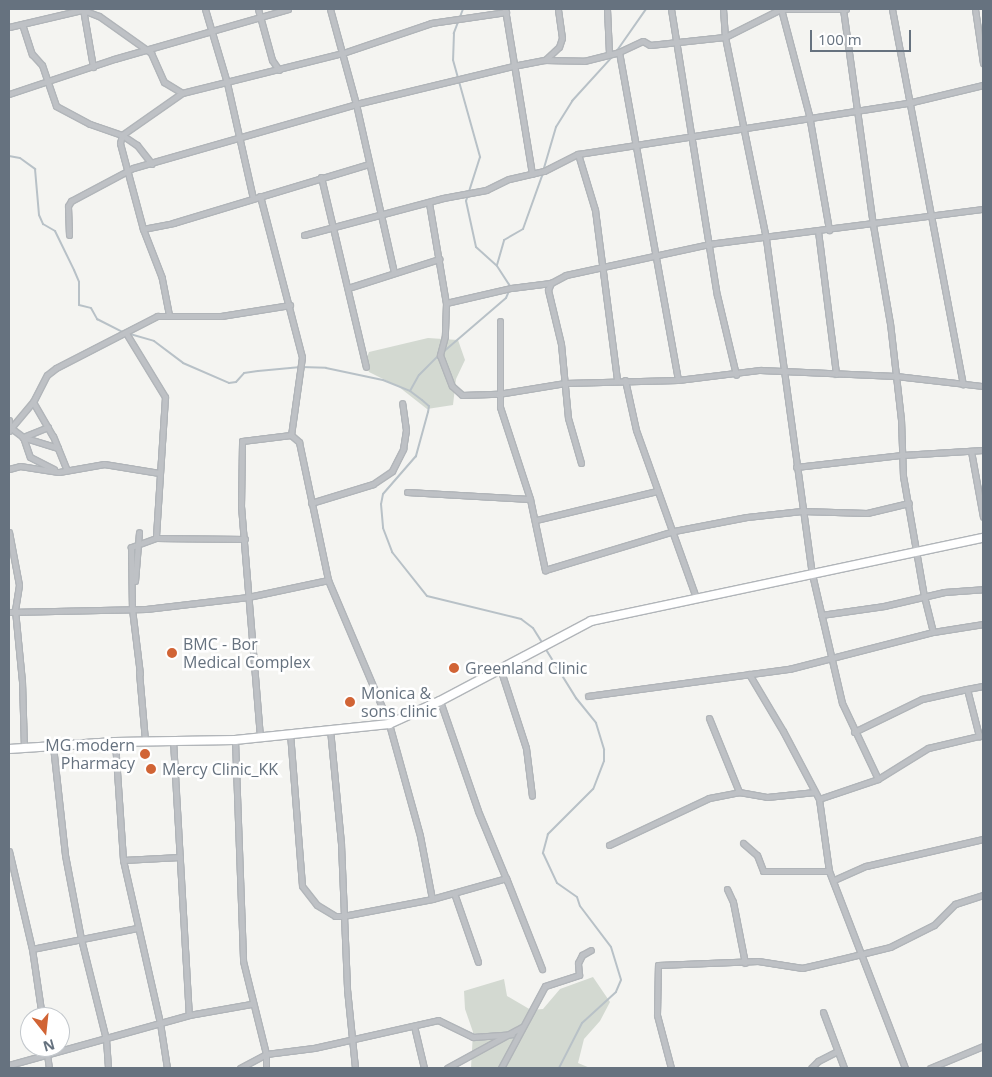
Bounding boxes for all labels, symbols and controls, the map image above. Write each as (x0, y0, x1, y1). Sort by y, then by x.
scale bar (812, 20, 913, 52)
text: 100 m (818, 29, 862, 49)
place label: BMC - Bor Medical Complex (183, 634, 311, 672)
marker: BMC - Bor Medical Complex (165, 646, 179, 660)
place label: Greenland Clinic (465, 658, 587, 678)
marker: Greenland Clinic (447, 661, 461, 675)
place label: Monica & sons clinic (361, 683, 437, 721)
marker: Monica & sons clinic (343, 695, 357, 709)
place label: MG modern Pharmacy (45, 735, 135, 773)
marker: MG modern Pharmacy (139, 748, 151, 760)
place label: Mercy Clinic_KK (162, 759, 278, 779)
marker: Mercy Clinic_KK (144, 762, 158, 776)
north arrow (20, 1007, 70, 1057)
text: N (41, 1035, 57, 1057)

